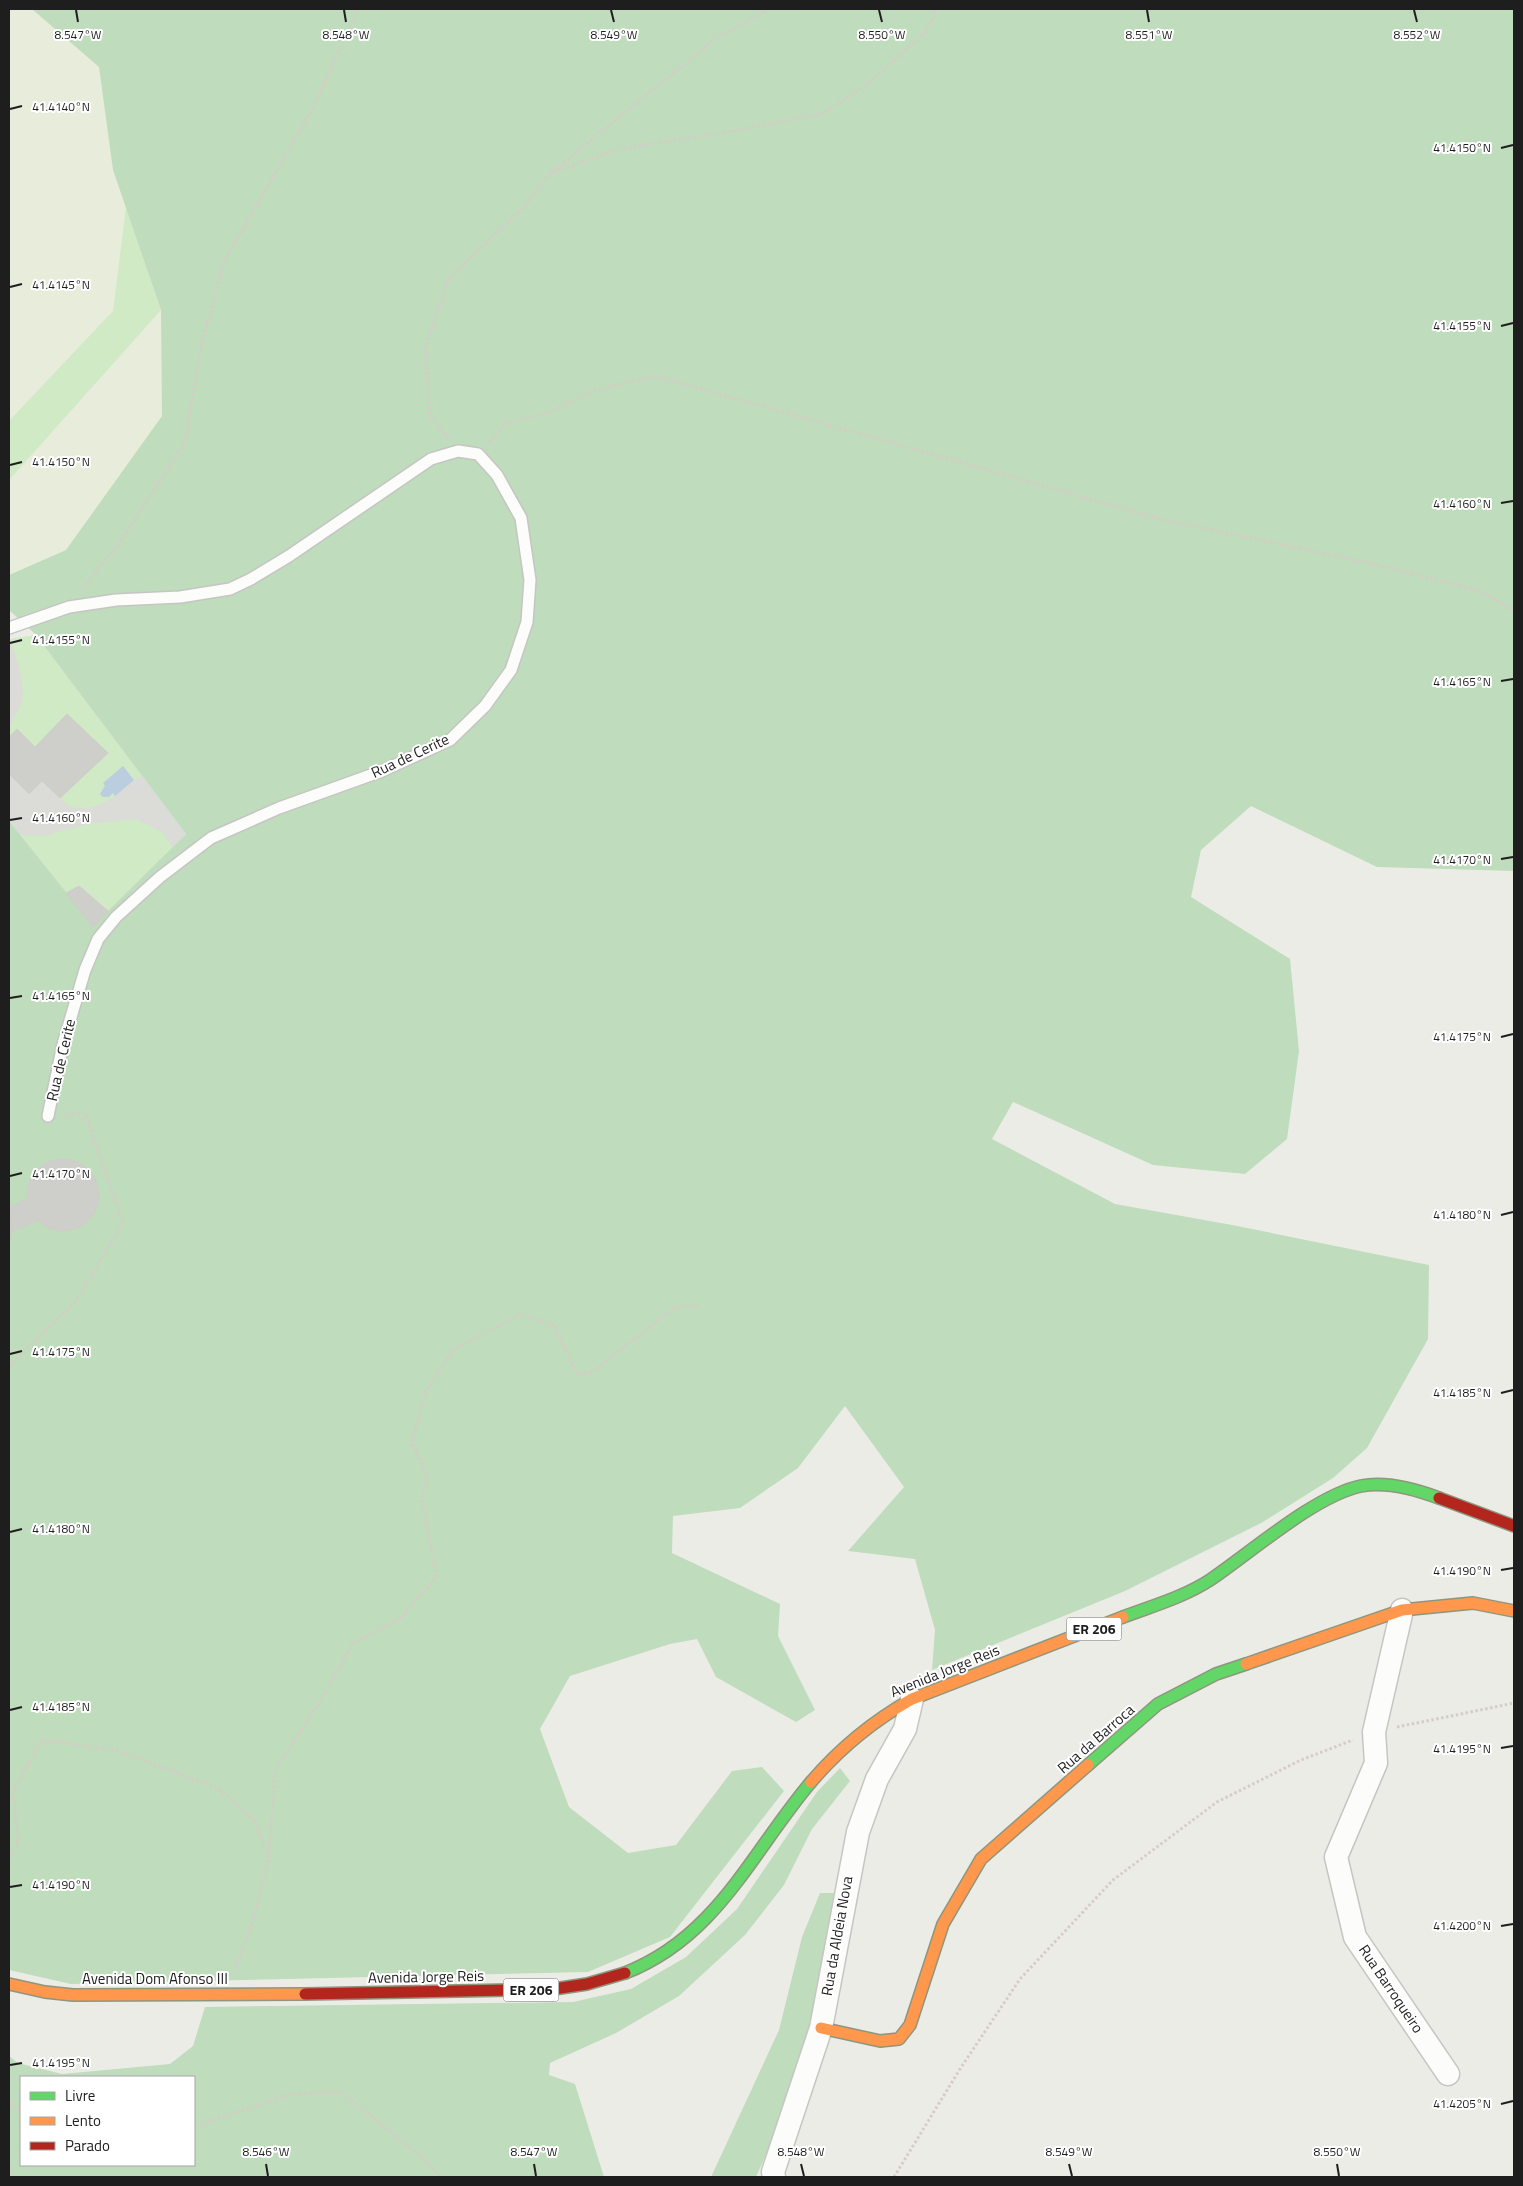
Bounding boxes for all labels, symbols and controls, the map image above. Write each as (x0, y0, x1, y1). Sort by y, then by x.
text: 8.547°W (55, 25, 102, 44)
text: 8.548°W (323, 25, 370, 44)
text: 8.549°W (591, 25, 638, 44)
text: 8.550°W (859, 25, 906, 44)
text: 8.551°W (1126, 25, 1173, 44)
text: 8.552°W (1394, 25, 1441, 44)
text: 41.4140°N (32, 97, 90, 116)
text: 41.4150°N (1433, 138, 1491, 157)
text: 41.4145°N (32, 275, 90, 294)
text: 41.4155°N (1433, 316, 1491, 335)
text: 41.4150°N (32, 452, 90, 471)
text: 41.4160°N (1433, 494, 1491, 513)
text: 41.4155°N (32, 630, 90, 649)
text: 41.4165°N (1433, 672, 1491, 691)
street label: Rua de Cerite (367, 727, 453, 784)
text: 41.4160°N (32, 808, 90, 827)
text: 41.4170°N (1433, 850, 1491, 869)
text: 41.4165°N (32, 986, 90, 1005)
street label: Rua de Cerite (40, 1017, 81, 1103)
text: 41.4175°N (1433, 1027, 1491, 1046)
text: 41.4170°N (32, 1164, 90, 1183)
text: 41.4180°N (1433, 1205, 1491, 1224)
text: 41.4175°N (32, 1342, 90, 1361)
text: 41.4185°N (1433, 1383, 1491, 1402)
text: 41.4180°N (32, 1519, 90, 1538)
text: 41.4190°N (1433, 1561, 1491, 1580)
road number: ER 206 (1066, 1618, 1122, 1640)
street label: Avenida Jorge Reis (887, 1638, 1003, 1703)
text: 41.4185°N (32, 1697, 90, 1716)
street label: Rua da Barroca (1052, 1698, 1140, 1779)
text: 41.4195°N (1433, 1739, 1491, 1758)
street label: Rua da Aldeia Nova (815, 1874, 858, 1998)
text: 41.4190°N (32, 1875, 90, 1894)
text: 41.4200°N (1433, 1916, 1491, 1935)
street label: Rua Barroqueiro (1353, 1940, 1430, 2038)
street label: Avenida Jorge Reis (368, 1964, 484, 1989)
street label: Avenida Dom Afonso III (82, 1967, 228, 1990)
road number: ER 206 (504, 1978, 558, 2002)
text: 41.4195°N (32, 2053, 90, 2072)
legend (20, 2076, 195, 2166)
text: Livre (65, 2084, 95, 2107)
text: 41.4205°N (1433, 2094, 1491, 2113)
text: Lento (65, 2109, 101, 2132)
text: Parado (65, 2134, 110, 2157)
text: 8.546°W (243, 2142, 290, 2161)
text: 8.547°W (511, 2142, 558, 2161)
text: 8.548°W (778, 2142, 825, 2161)
text: 8.549°W (1046, 2142, 1093, 2161)
text: 8.550°W (1314, 2142, 1361, 2161)

